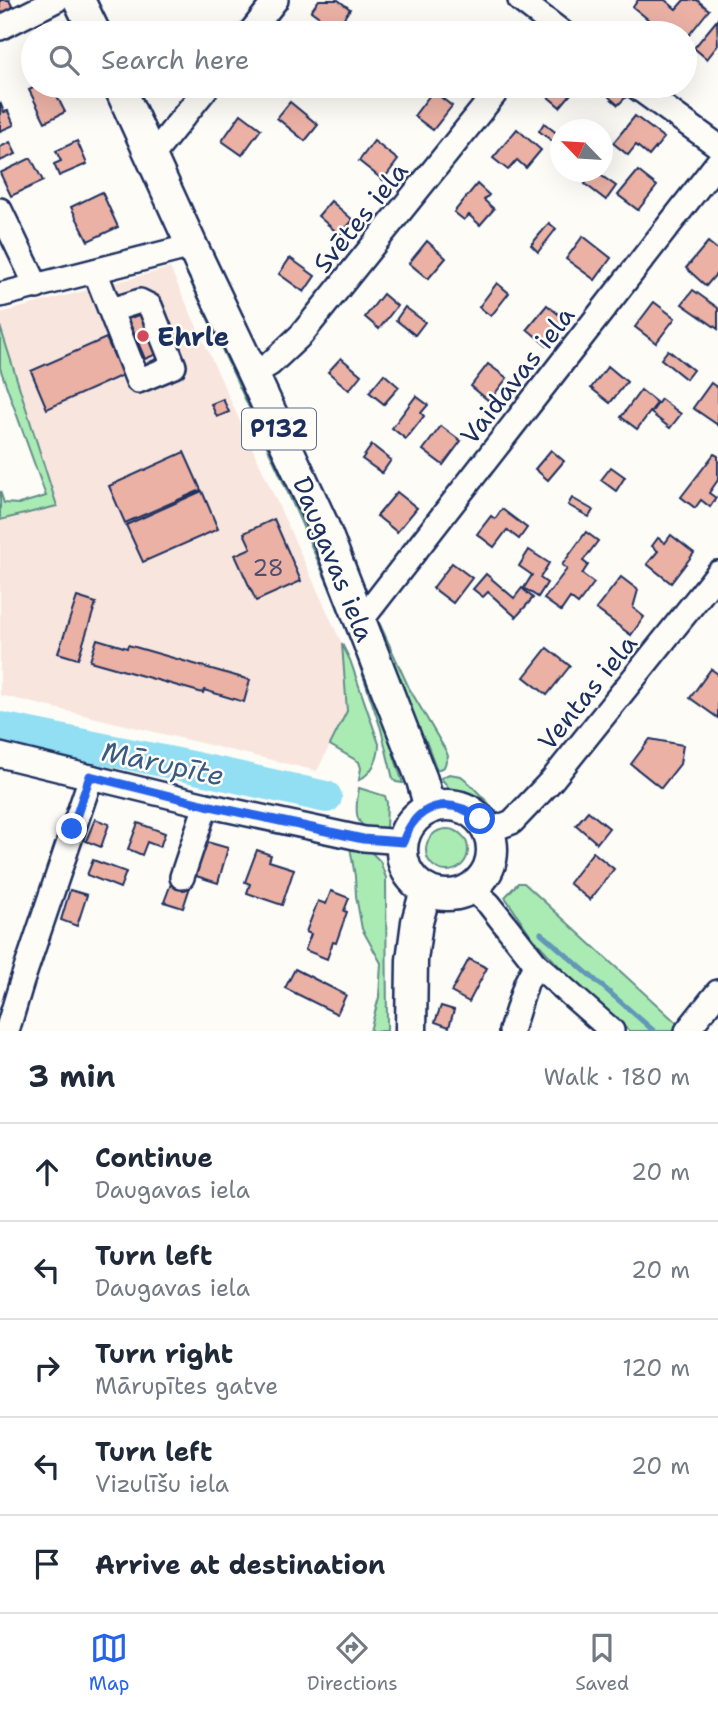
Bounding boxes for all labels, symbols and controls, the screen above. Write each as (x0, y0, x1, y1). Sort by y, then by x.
search box (21, 21, 697, 98)
icon: search (45, 41, 83, 79)
text: Search here (101, 42, 250, 77)
north arrow (550, 119, 613, 182)
street label: Svētes iela (305, 154, 415, 280)
street label: Vaidavas iela (452, 299, 582, 451)
place label: Ehrle (157, 319, 229, 354)
marker: Ehrle (135, 328, 151, 344)
road number: P132 (242, 408, 316, 449)
street label: Daugavas iela (285, 471, 383, 647)
house number: 28 (252, 553, 284, 583)
street label: Ventas iela (529, 627, 645, 757)
water label: Mārupīte (98, 732, 228, 794)
route start (464, 803, 495, 834)
route end (56, 813, 87, 844)
text: 3 min (28, 1056, 115, 1097)
text: Walk · 180 m (544, 1062, 690, 1092)
text: Continue (95, 1140, 213, 1175)
icon: ahead (28, 1153, 66, 1191)
text: 20 m (631, 1157, 690, 1187)
text: Daugavas iela (95, 1175, 250, 1205)
text: Turn left (95, 1238, 212, 1273)
icon: left (28, 1251, 66, 1289)
text: 20 m (631, 1255, 690, 1285)
text: Daugavas iela (95, 1273, 250, 1303)
text: Turn right (95, 1336, 233, 1371)
icon: right (28, 1349, 66, 1387)
text: 120 m (622, 1353, 690, 1383)
text: Mārupītes gatve (95, 1371, 278, 1401)
text: Turn left (95, 1434, 212, 1469)
icon: left (28, 1447, 66, 1485)
text: 20 m (631, 1451, 690, 1481)
text: Vizulīšu iela (95, 1469, 229, 1499)
icon: arrive (28, 1545, 66, 1583)
text: Arrive at destination (95, 1547, 385, 1582)
tab: Map (89, 1629, 129, 1696)
tab: Directions (307, 1629, 398, 1696)
tab: Saved (575, 1629, 629, 1696)

